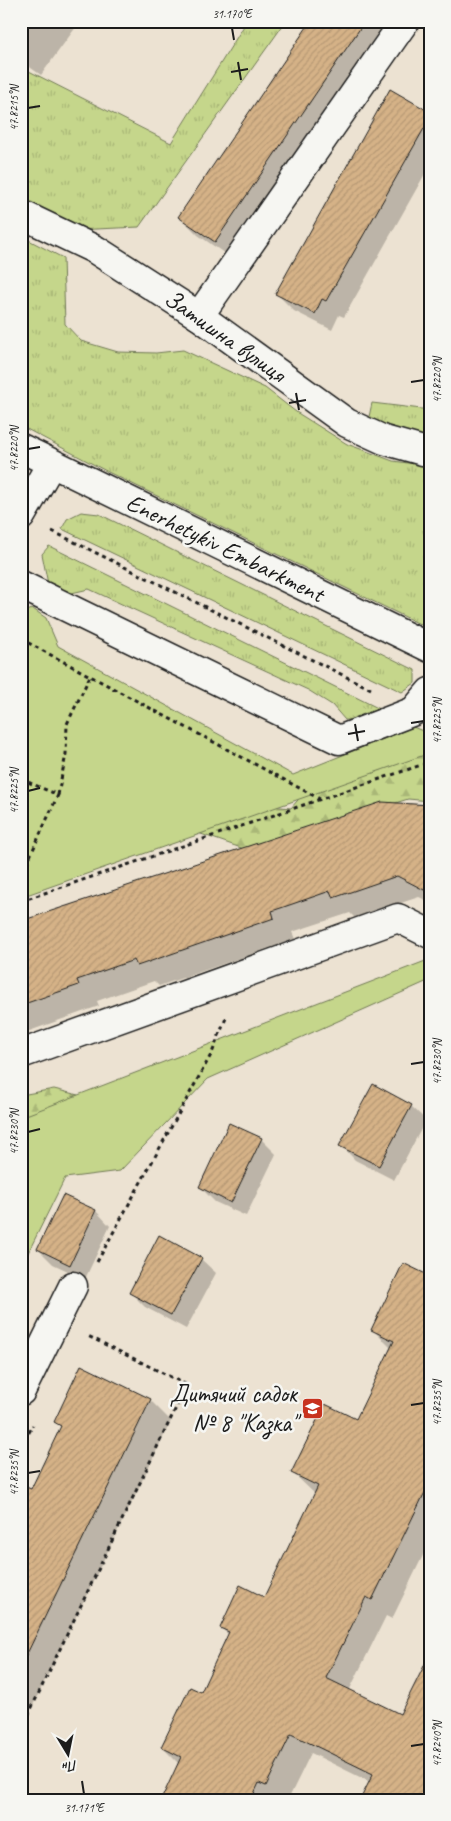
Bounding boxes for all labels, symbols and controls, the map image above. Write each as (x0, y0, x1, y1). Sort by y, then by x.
text: 31.170°E (212, 6, 253, 22)
text: 47.8215°N (6, 84, 22, 131)
street label: Затишна вулиця (158, 282, 294, 391)
text: 47.8220°N (429, 356, 445, 403)
text: 47.8220°N (6, 425, 22, 472)
street label: Enerhetykiv Embarkment (121, 486, 332, 611)
text: 47.8225°N (429, 697, 445, 744)
text: 47.8225°N (6, 767, 22, 814)
text: 47.8230°N (429, 1038, 445, 1085)
text: 47.8230°N (6, 1108, 22, 1155)
place label: Дитячий садок № 8 "Казка" (169, 1378, 302, 1440)
text: 47.8235°N (429, 1379, 445, 1426)
school or university icon: Дитячий садок № 8 "Казка" (301, 1396, 325, 1420)
text: 47.8235°N (6, 1449, 22, 1496)
text: 47.8240°N (429, 1720, 445, 1767)
north arrow (42, 1728, 92, 1778)
text: Пн (61, 1757, 79, 1776)
text: 31.171°E (64, 1800, 105, 1816)

